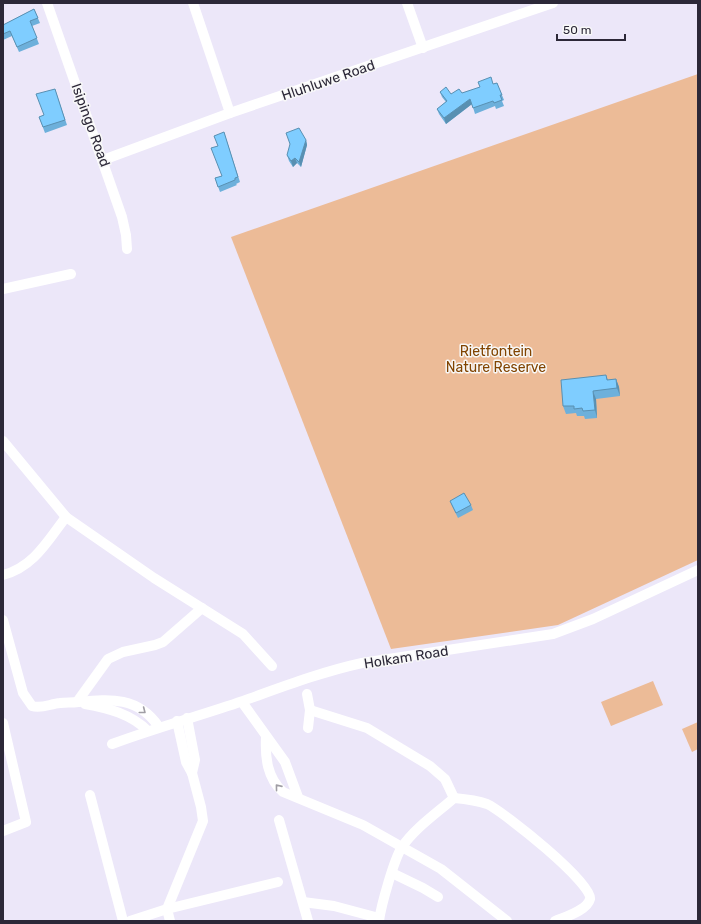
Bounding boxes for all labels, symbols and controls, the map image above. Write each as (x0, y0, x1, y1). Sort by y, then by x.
scale bar (557, 16, 625, 42)
text: 50 m (563, 23, 591, 37)
street label: Hluhluwe Road (279, 57, 377, 104)
street label: Isipingo Road (68, 81, 113, 169)
park label: Rietfontein Nature Reserve (446, 343, 546, 376)
street label: Holkam Road (363, 642, 450, 673)
one-way arrow (139, 706, 146, 713)
one-way arrow (276, 784, 283, 791)

